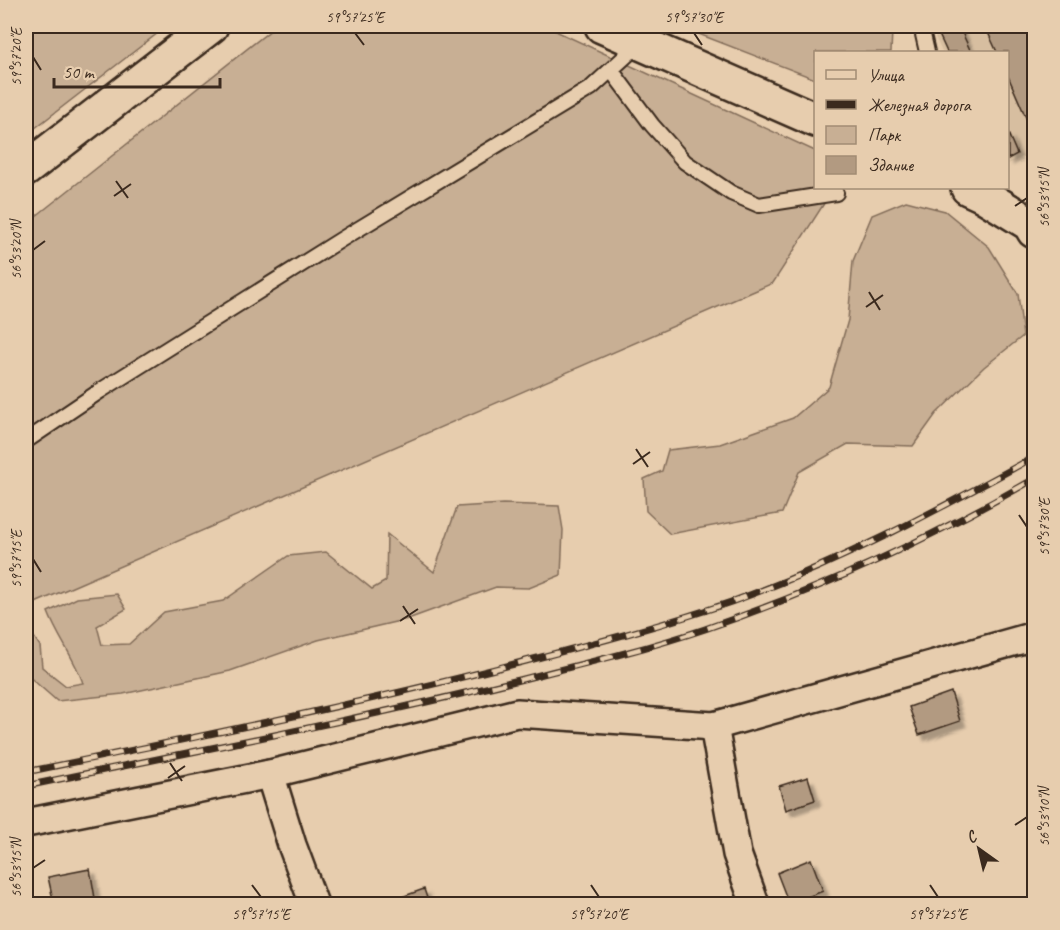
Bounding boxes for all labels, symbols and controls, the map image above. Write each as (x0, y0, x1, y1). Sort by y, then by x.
text: 59°57'25"E (326, 8, 386, 27)
text: 59°57'30"E (665, 8, 725, 27)
text: 59°57'20"E (7, 26, 26, 86)
scale bar (54, 51, 220, 89)
legend (814, 51, 1009, 189)
text: 50 m (63, 61, 96, 83)
text: Улица (868, 64, 905, 86)
text: Железная дорога (868, 94, 972, 117)
text: Парк (868, 124, 902, 146)
text: Здание (868, 154, 914, 176)
text: 56°53'15"N (1035, 165, 1054, 228)
text: 56°53'20"N (7, 217, 26, 280)
text: 59°57'30"E (1035, 496, 1054, 556)
text: 59°57'15"E (7, 528, 26, 588)
text: 56°53'10"N (1035, 784, 1054, 847)
north arrow (949, 819, 1009, 879)
text: С (962, 826, 982, 848)
text: 56°53'15"N (7, 835, 26, 898)
text: 59°57'15"E (232, 905, 292, 924)
text: 59°57'20"E (570, 905, 630, 924)
text: 59°57'25"E (909, 905, 969, 924)

